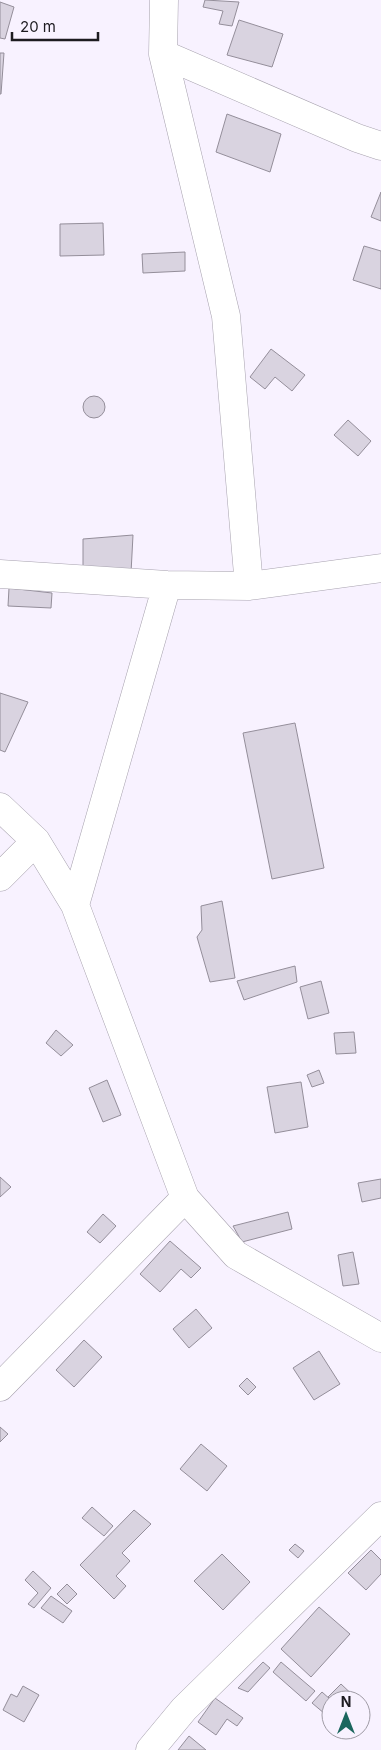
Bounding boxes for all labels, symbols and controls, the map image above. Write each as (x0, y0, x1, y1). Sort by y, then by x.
scale bar (12, 10, 99, 42)
text: 20 m (20, 17, 56, 36)
north arrow (321, 1690, 371, 1740)
text: N (341, 1693, 351, 1710)

